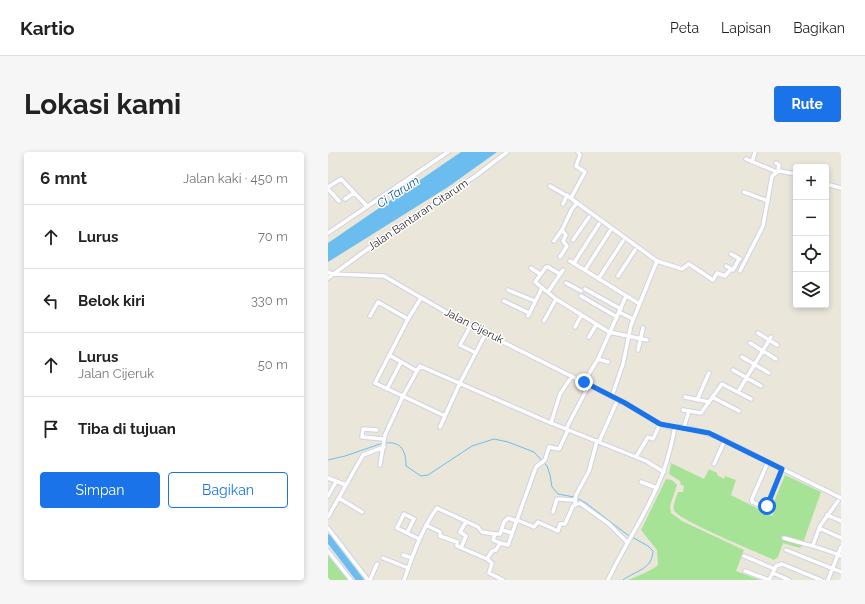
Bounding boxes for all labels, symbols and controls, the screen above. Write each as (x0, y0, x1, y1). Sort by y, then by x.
text: Kartio (20, 17, 75, 39)
text: Peta (670, 20, 699, 36)
text: Lapisan (721, 20, 771, 36)
text: Bagikan (793, 20, 845, 36)
button: Rute (774, 86, 841, 122)
text: Lokasi kami (24, 88, 181, 121)
map controls (793, 164, 829, 308)
button: + (793, 164, 829, 200)
text: 6 mnt (40, 168, 87, 188)
text: Jalan kaki · 450 m (183, 171, 288, 186)
water label: Ci Tarum (374, 173, 422, 211)
street label: Jalan Bantaran Citarum (365, 177, 471, 253)
button: − (793, 200, 829, 236)
icon: ahead (40, 226, 62, 248)
text: Lurus (78, 228, 119, 246)
text: 70 m (258, 229, 288, 244)
button: locate (793, 236, 829, 272)
button: layers (793, 272, 829, 308)
icon: left (40, 290, 62, 312)
text: Belok kiri (78, 292, 145, 310)
text: 330 m (251, 293, 288, 308)
street label: Jalan Cijeruk (442, 306, 506, 347)
text: Lurus (78, 348, 119, 366)
icon: ahead (40, 354, 62, 376)
text: 50 m (258, 357, 288, 372)
text: Jalan Cijeruk (78, 366, 154, 381)
route end (575, 373, 593, 391)
icon: arrive (40, 418, 62, 440)
text: Tiba di tujuan (78, 420, 176, 438)
button: Simpan (40, 472, 160, 508)
button: Bagikan (168, 472, 288, 508)
route start (758, 497, 776, 515)

